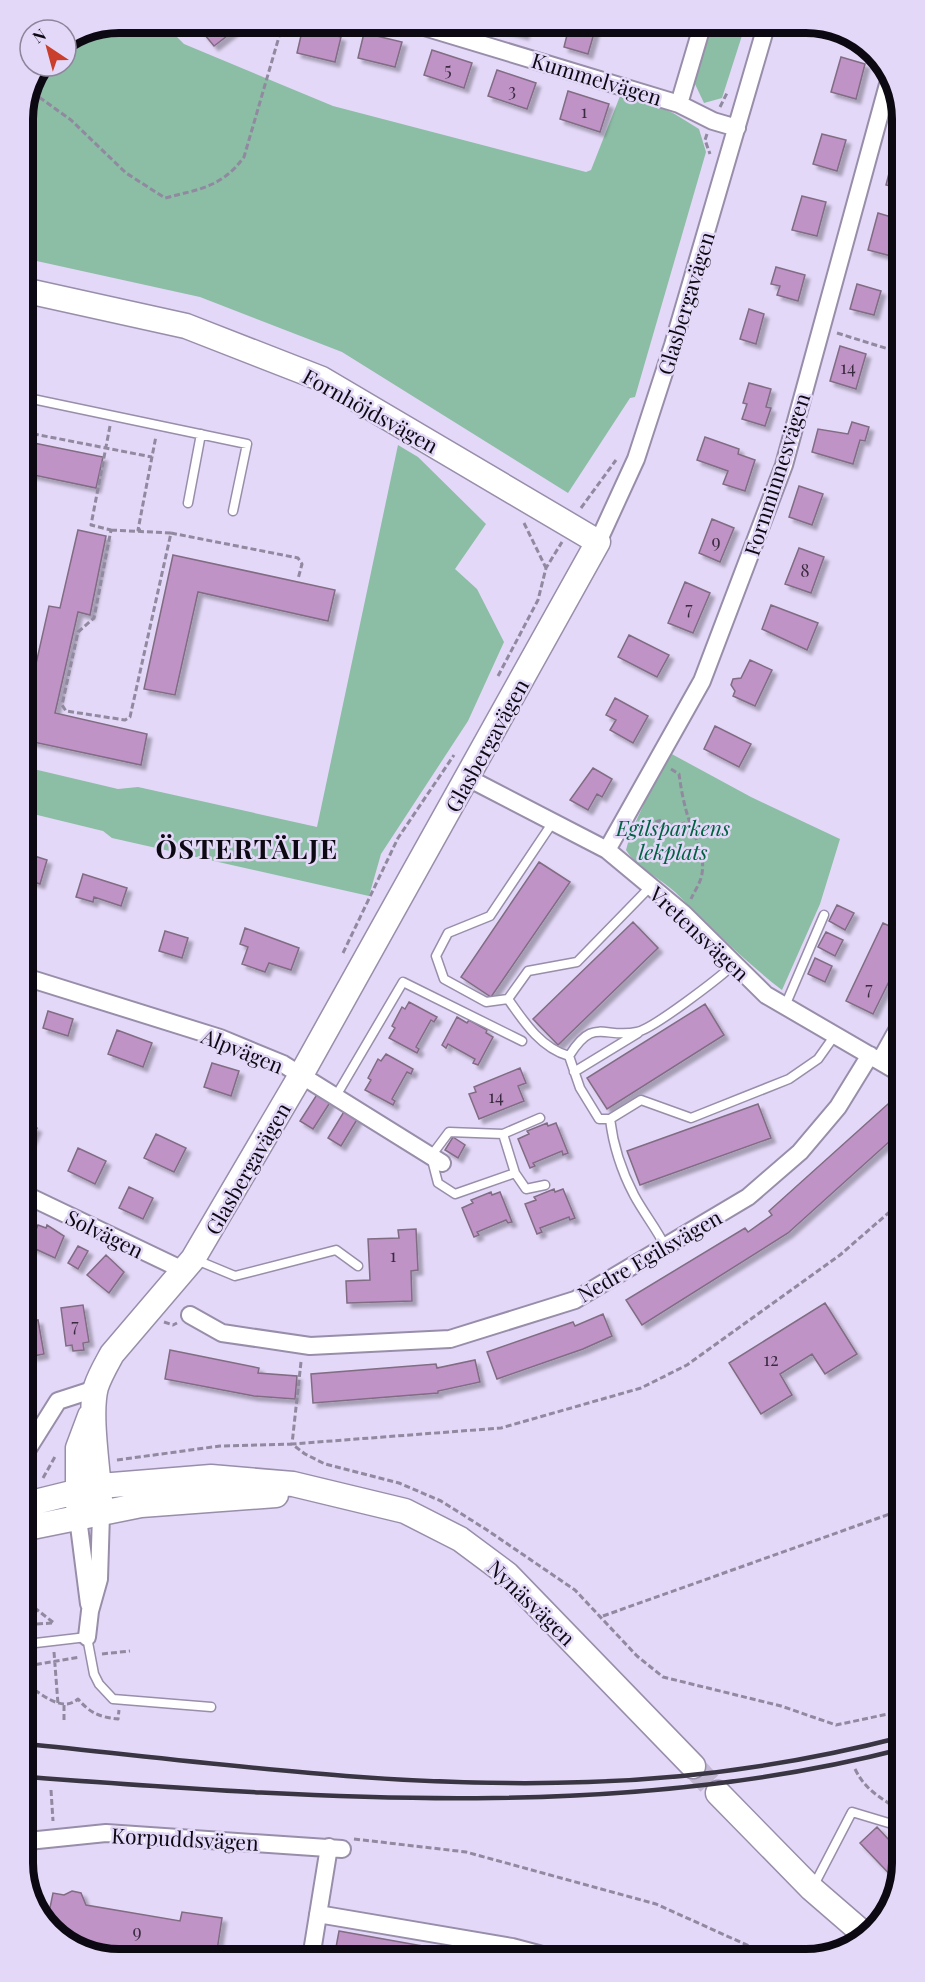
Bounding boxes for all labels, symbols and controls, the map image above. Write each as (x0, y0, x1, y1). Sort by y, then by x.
north arrow (18, 18, 78, 78)
text: N (28, 23, 50, 47)
street label: Kummelvägen (529, 45, 666, 111)
house number: 5 (444, 57, 452, 81)
house number: 3 (508, 78, 516, 102)
house number: 1 (581, 99, 588, 123)
street label: Glasbergavägen (650, 228, 720, 378)
house number: 14 (840, 355, 856, 379)
street label: Fornhöjdsvägen (298, 361, 444, 459)
street label: Fornminnesvägen (737, 389, 816, 559)
house number: 9 (711, 529, 721, 553)
house number: 8 (800, 558, 810, 582)
house number: 7 (685, 596, 693, 620)
street label: Glasbergavägen (438, 673, 534, 817)
park label: Egilsparkens lekplats (615, 813, 730, 865)
district label: ÖSTERTÄLJE (155, 830, 339, 866)
street label: Vretensvägen (643, 879, 756, 987)
house number: 7 (865, 976, 873, 1000)
street label: Alpvägen (197, 1021, 289, 1079)
house number: 14 (488, 1084, 504, 1108)
street label: Glasbergavägen (198, 1096, 296, 1239)
street label: Solvägen (61, 1202, 149, 1264)
street label: Nedre Egilsvägen (572, 1202, 727, 1308)
house number: 1 (390, 1243, 397, 1267)
house number: 7 (71, 1313, 79, 1337)
house number: 12 (763, 1347, 779, 1371)
street label: Nynäsvägen (482, 1553, 582, 1651)
street label: Korpuddsvägen (111, 1820, 260, 1856)
house number: 9 (132, 1919, 142, 1943)

